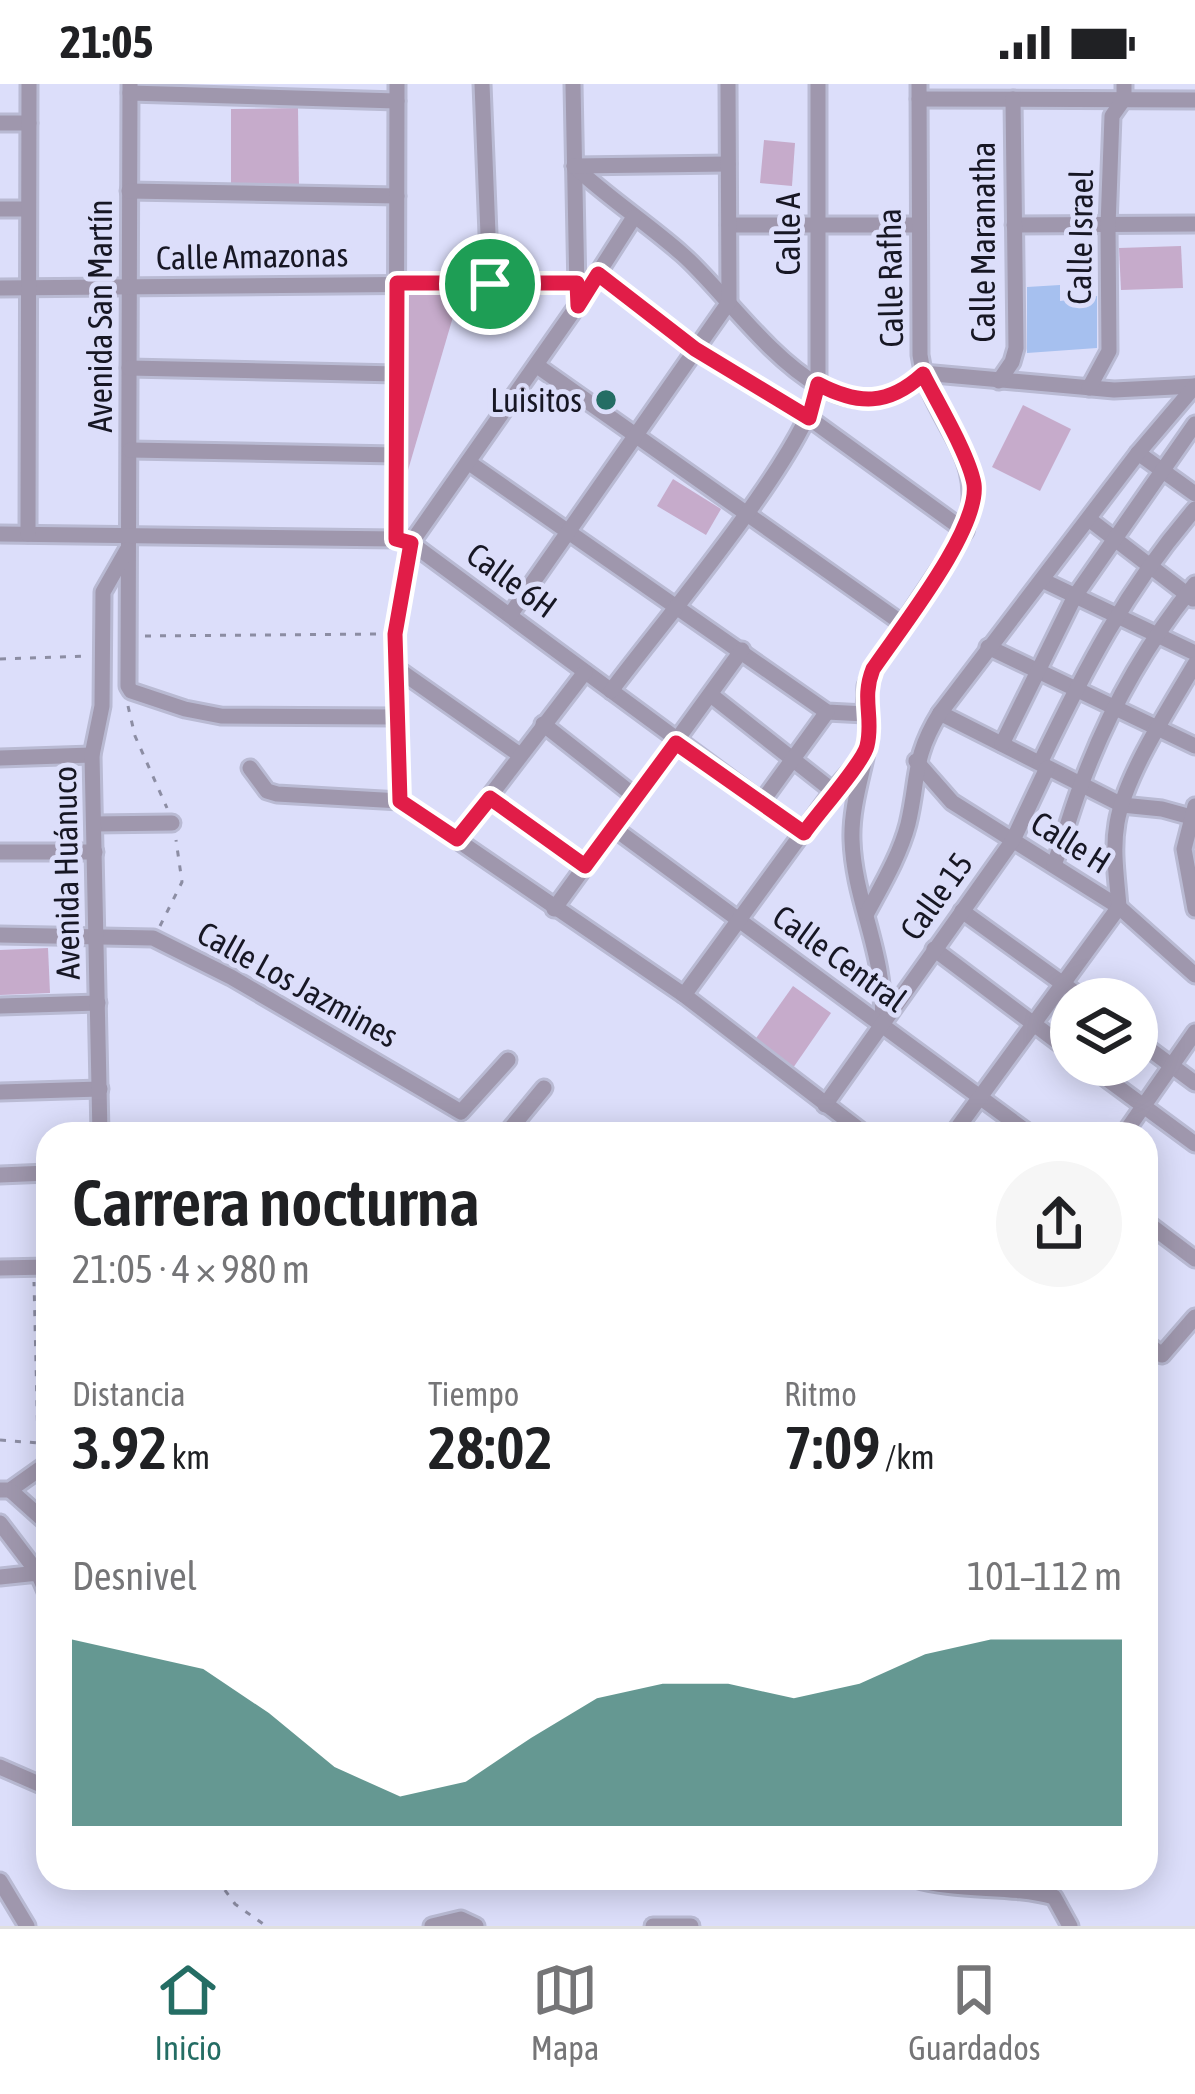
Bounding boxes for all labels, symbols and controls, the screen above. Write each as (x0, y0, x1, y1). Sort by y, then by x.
text: 21:05 (60, 16, 154, 68)
street label: Calle Maranatha (964, 142, 1002, 342)
street label: Calle Israel (1060, 169, 1100, 305)
street label: Calle A (769, 192, 807, 276)
street label: Avenida San Martín (81, 199, 119, 433)
street label: Calle Rafha (870, 208, 910, 348)
pin (439, 233, 541, 335)
street label: Calle Amazonas (156, 235, 348, 277)
icon: arrive (457, 251, 523, 317)
place label: Luisitos (490, 381, 582, 419)
marker: Luisitos (593, 387, 619, 413)
street label: Calle 6H (460, 535, 564, 625)
street label: Avenida Huánuco (45, 766, 87, 980)
street label: Calle H (1024, 803, 1118, 881)
street label: Calle 15 (892, 845, 980, 947)
street label: Calle Central (766, 897, 914, 1019)
street label: Calle Los Jazmines (191, 913, 405, 1055)
map controls (1050, 978, 1158, 1086)
button: layers (1050, 978, 1158, 1086)
button: share (996, 1161, 1122, 1287)
text: Carrera nocturna (72, 1164, 480, 1240)
text: 21:05 · 4 × 980 m (72, 1247, 310, 1291)
text: Distancia (72, 1375, 186, 1413)
text: Tiempo (428, 1375, 519, 1413)
text: Ritmo (784, 1375, 857, 1413)
text: 3.92 (72, 1413, 167, 1482)
text: 28:02 (428, 1413, 553, 1482)
text: 7:09 (784, 1413, 880, 1482)
text: km (167, 1438, 210, 1476)
text: /km (880, 1438, 934, 1476)
text: Desnivel (72, 1554, 197, 1598)
text: 101–112 m (967, 1554, 1122, 1598)
tab: Inicio (154, 1957, 222, 2067)
tab: Mapa (531, 1957, 599, 2067)
tab: Guardados (908, 1957, 1041, 2067)

